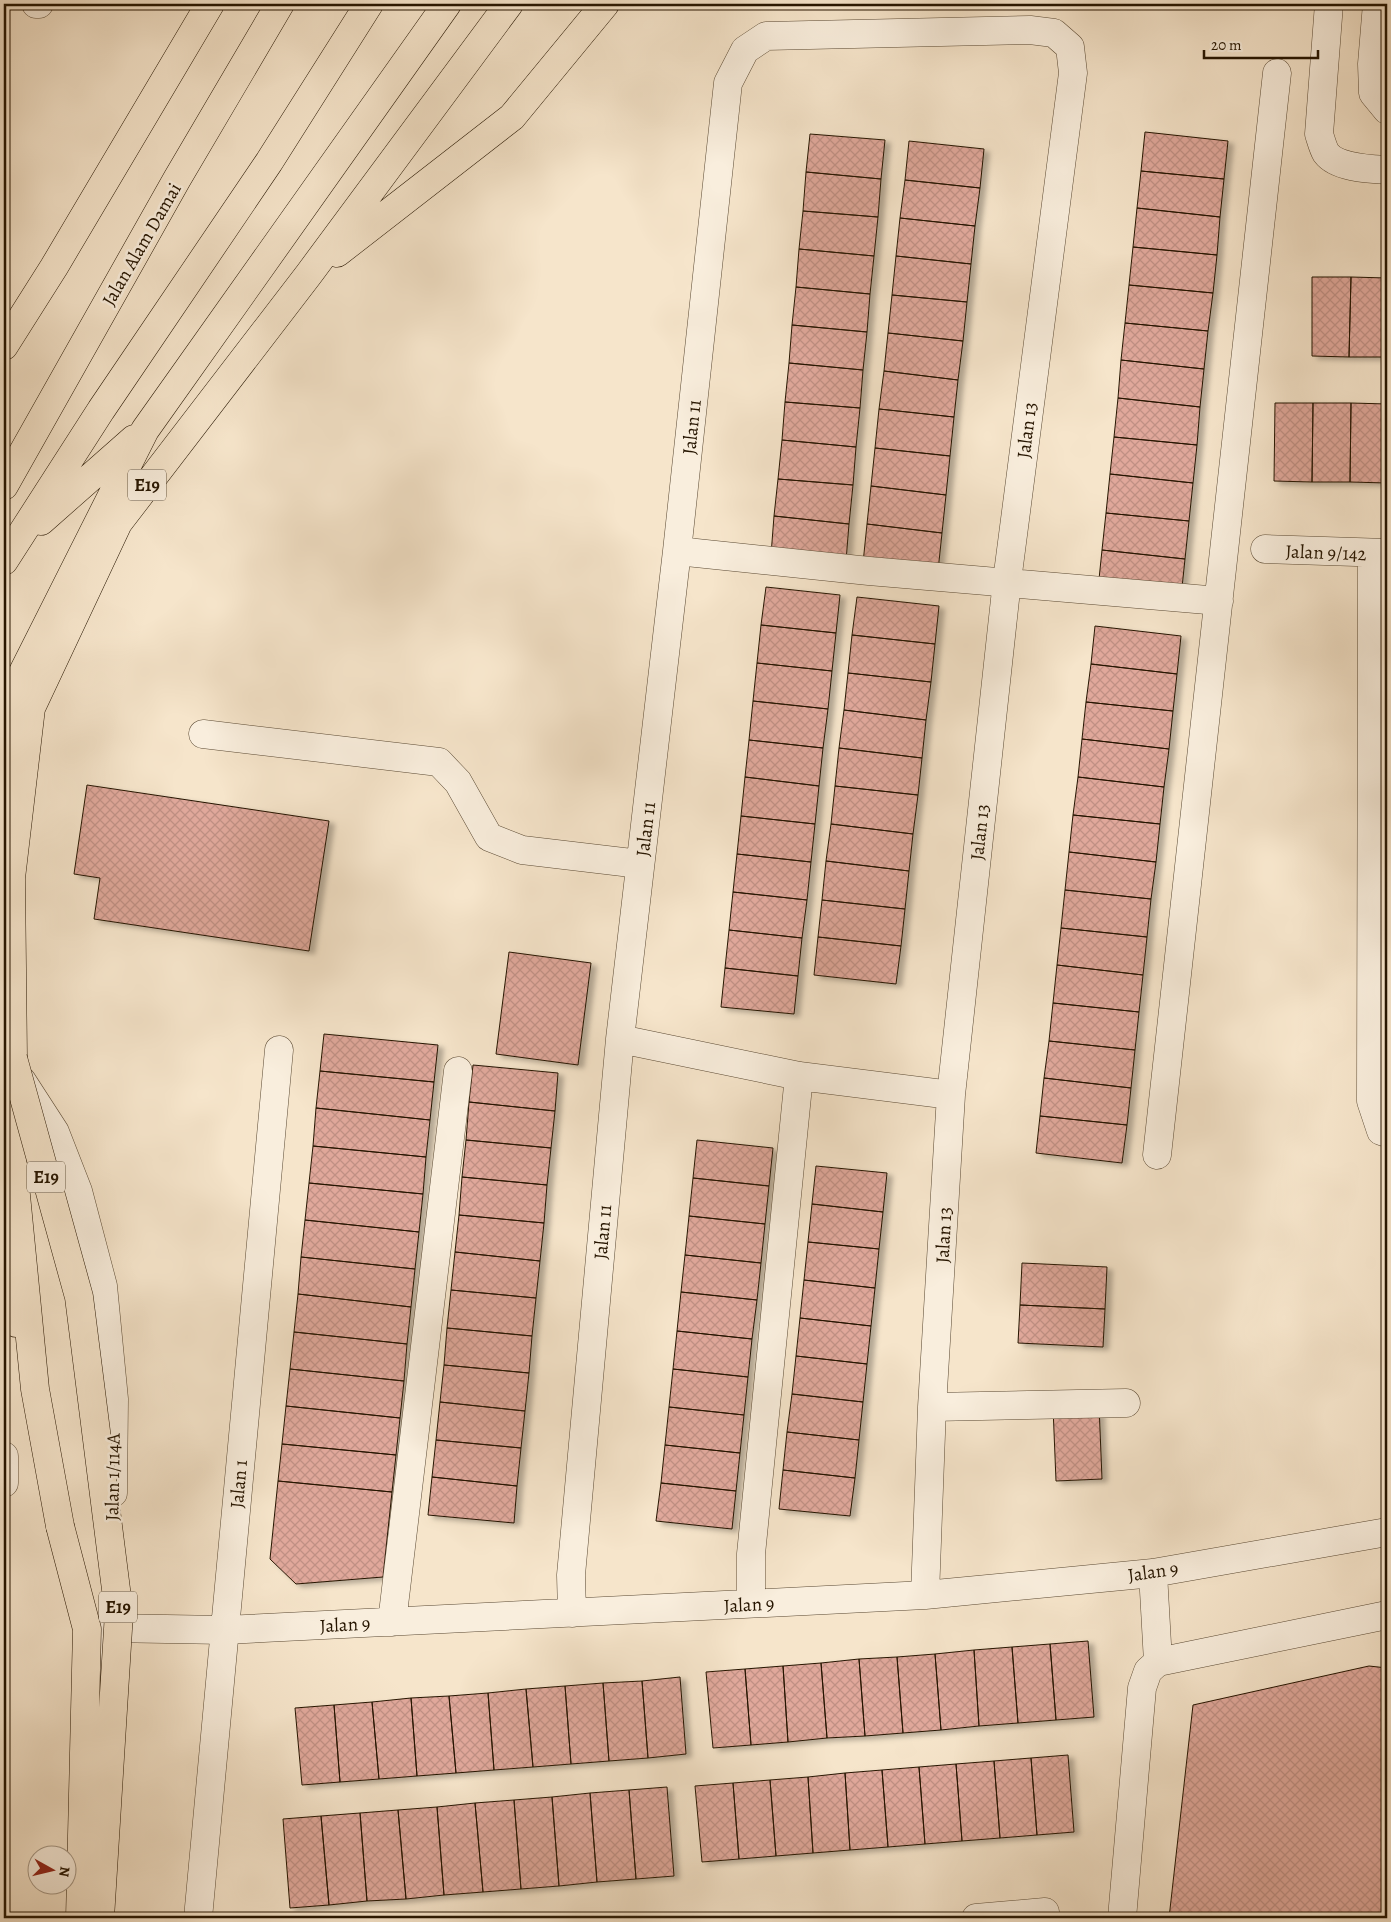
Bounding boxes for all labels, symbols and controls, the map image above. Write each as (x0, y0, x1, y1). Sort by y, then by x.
scale bar (1204, 28, 1317, 60)
text: 20 m (1211, 35, 1242, 55)
street label: Jalan Alam Damai (96, 178, 188, 311)
street label: Jalan 11 (676, 398, 708, 456)
street label: Jalan 13 (1011, 400, 1043, 460)
road number: E19 (128, 470, 166, 500)
street label: Jalan 9/142 (1285, 539, 1367, 567)
street label: Jalan 11 (630, 800, 662, 858)
street label: Jalan 13 (964, 803, 996, 862)
road number: E19 (27, 1162, 65, 1192)
street label: Jalan 11 (588, 1203, 618, 1261)
street label: Jalan 13 (930, 1206, 958, 1264)
street label: Jalan 1/114A (99, 1432, 127, 1521)
street label: Jalan 1 (224, 1458, 254, 1509)
street label: Jalan 9 (1126, 1556, 1180, 1588)
road number: E19 (99, 1591, 137, 1622)
street label: Jalan 9 (723, 1591, 775, 1619)
street label: Jalan 9 (319, 1611, 371, 1639)
north arrow (28, 1844, 78, 1894)
text: N (54, 1865, 74, 1878)

